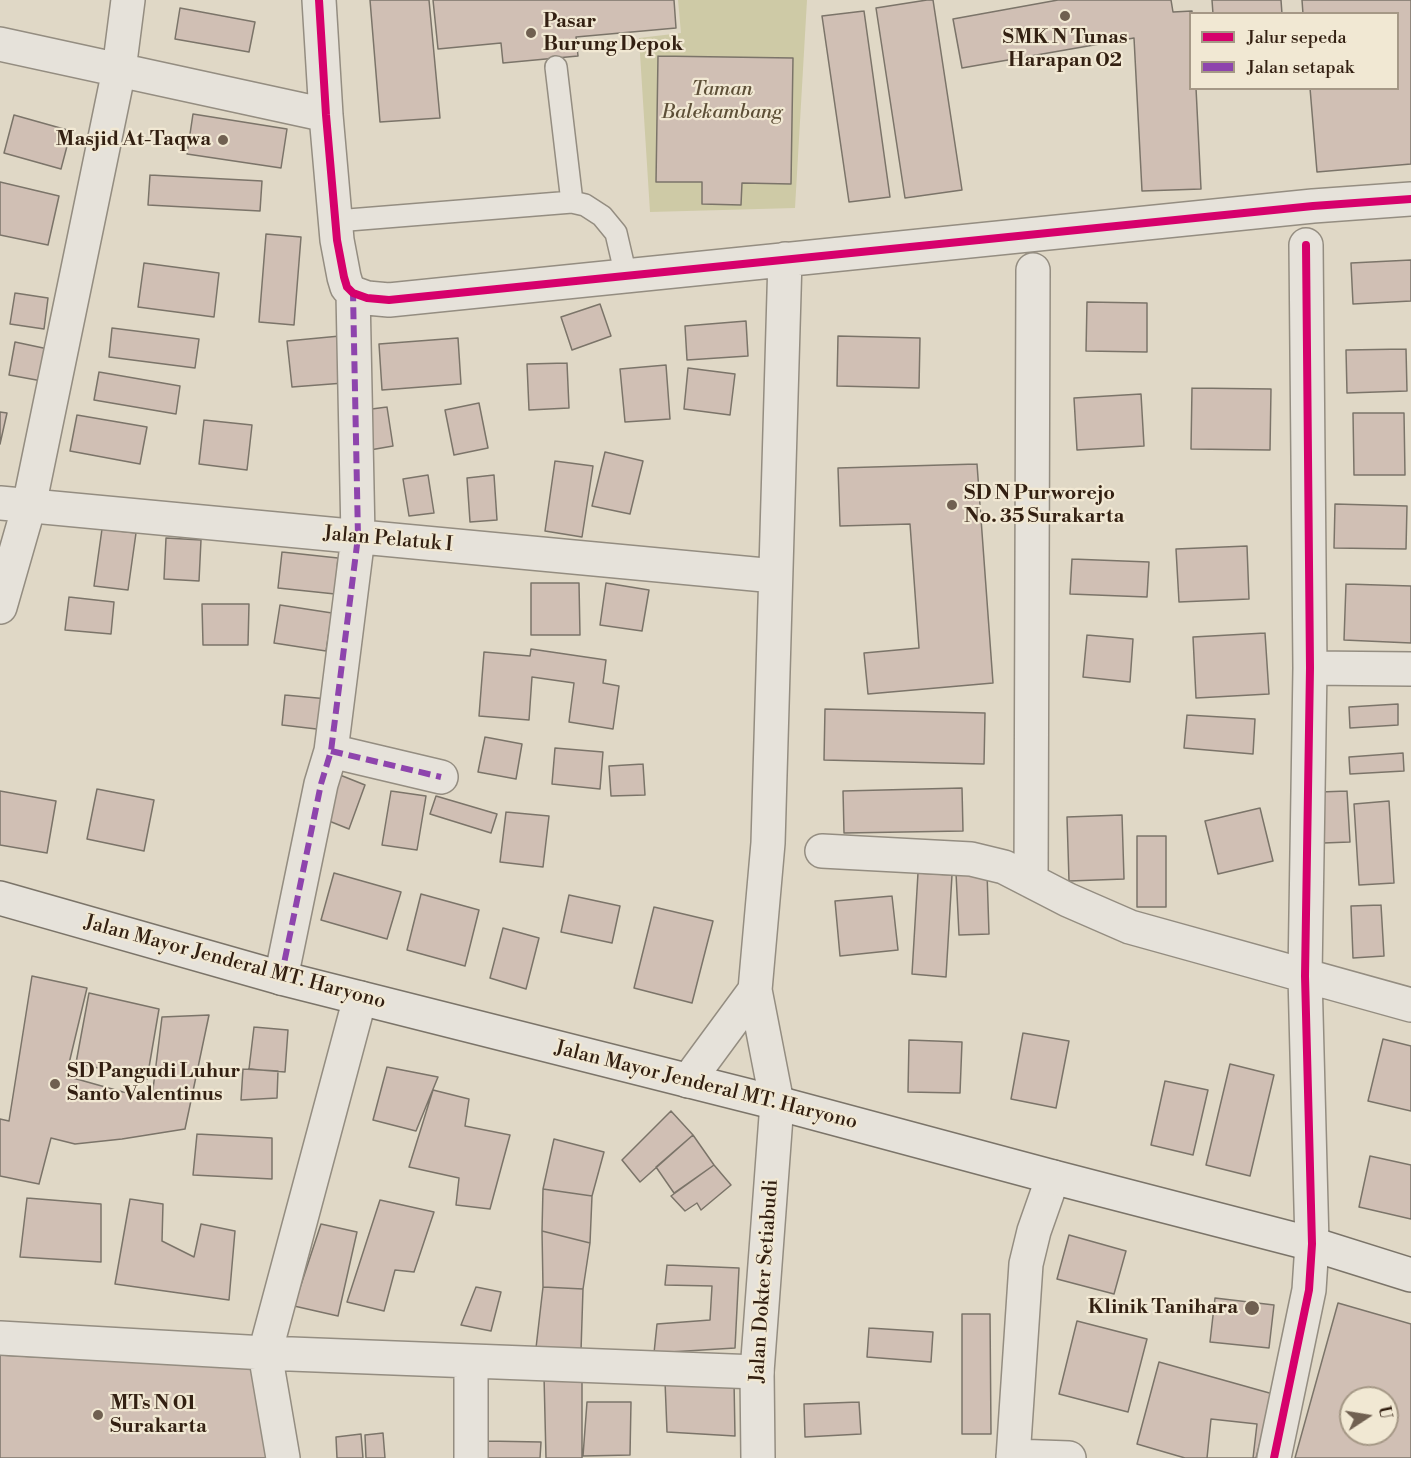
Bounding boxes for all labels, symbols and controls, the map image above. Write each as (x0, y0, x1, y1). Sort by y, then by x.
marker: SMK N Tunas Harapan 02 (1058, 9, 1072, 23)
place label: Pasar Burung Depok (543, 10, 683, 57)
legend (1189, 12, 1399, 90)
marker: Pasar Burung Depok (524, 26, 538, 40)
place label: SMK N Tunas Harapan 02 (1003, 26, 1127, 73)
text: Jalur sepeda (1247, 26, 1347, 49)
text: Jalan setapak (1247, 56, 1354, 79)
park label: Taman Balekambang (662, 78, 782, 125)
place label: Masjid At-Taqwa (56, 128, 211, 152)
marker: Masjid At-Taqwa (216, 133, 230, 147)
place label: SD N Purworejo No. 35 Surakarta (964, 482, 1124, 529)
marker: SD N Purworejo No. 35 Surakarta (945, 498, 959, 512)
street label: Jalan Pelatuk I (322, 522, 454, 558)
street label: Jalan Mayor Jenderal MT. Haryono (82, 911, 388, 1015)
street label: Jalan Mayor Jenderal MT. Haryono (552, 1037, 860, 1135)
place label: SD Pangudi Luhur Santo Valentinus (67, 1060, 240, 1107)
marker: SD Pangudi Luhur Santo Valentinus (48, 1077, 62, 1091)
street label: Jalan Dokter Setiabudi (746, 1179, 784, 1383)
place label: Klinik Tanihara (1088, 1296, 1238, 1320)
marker: Klinik Tanihara (1243, 1299, 1261, 1317)
north arrow (1339, 1386, 1399, 1446)
place label: MTs N 01 Surakarta (110, 1392, 207, 1439)
text: U (1374, 1405, 1396, 1421)
marker: MTs N 01 Surakarta (91, 1408, 105, 1422)

